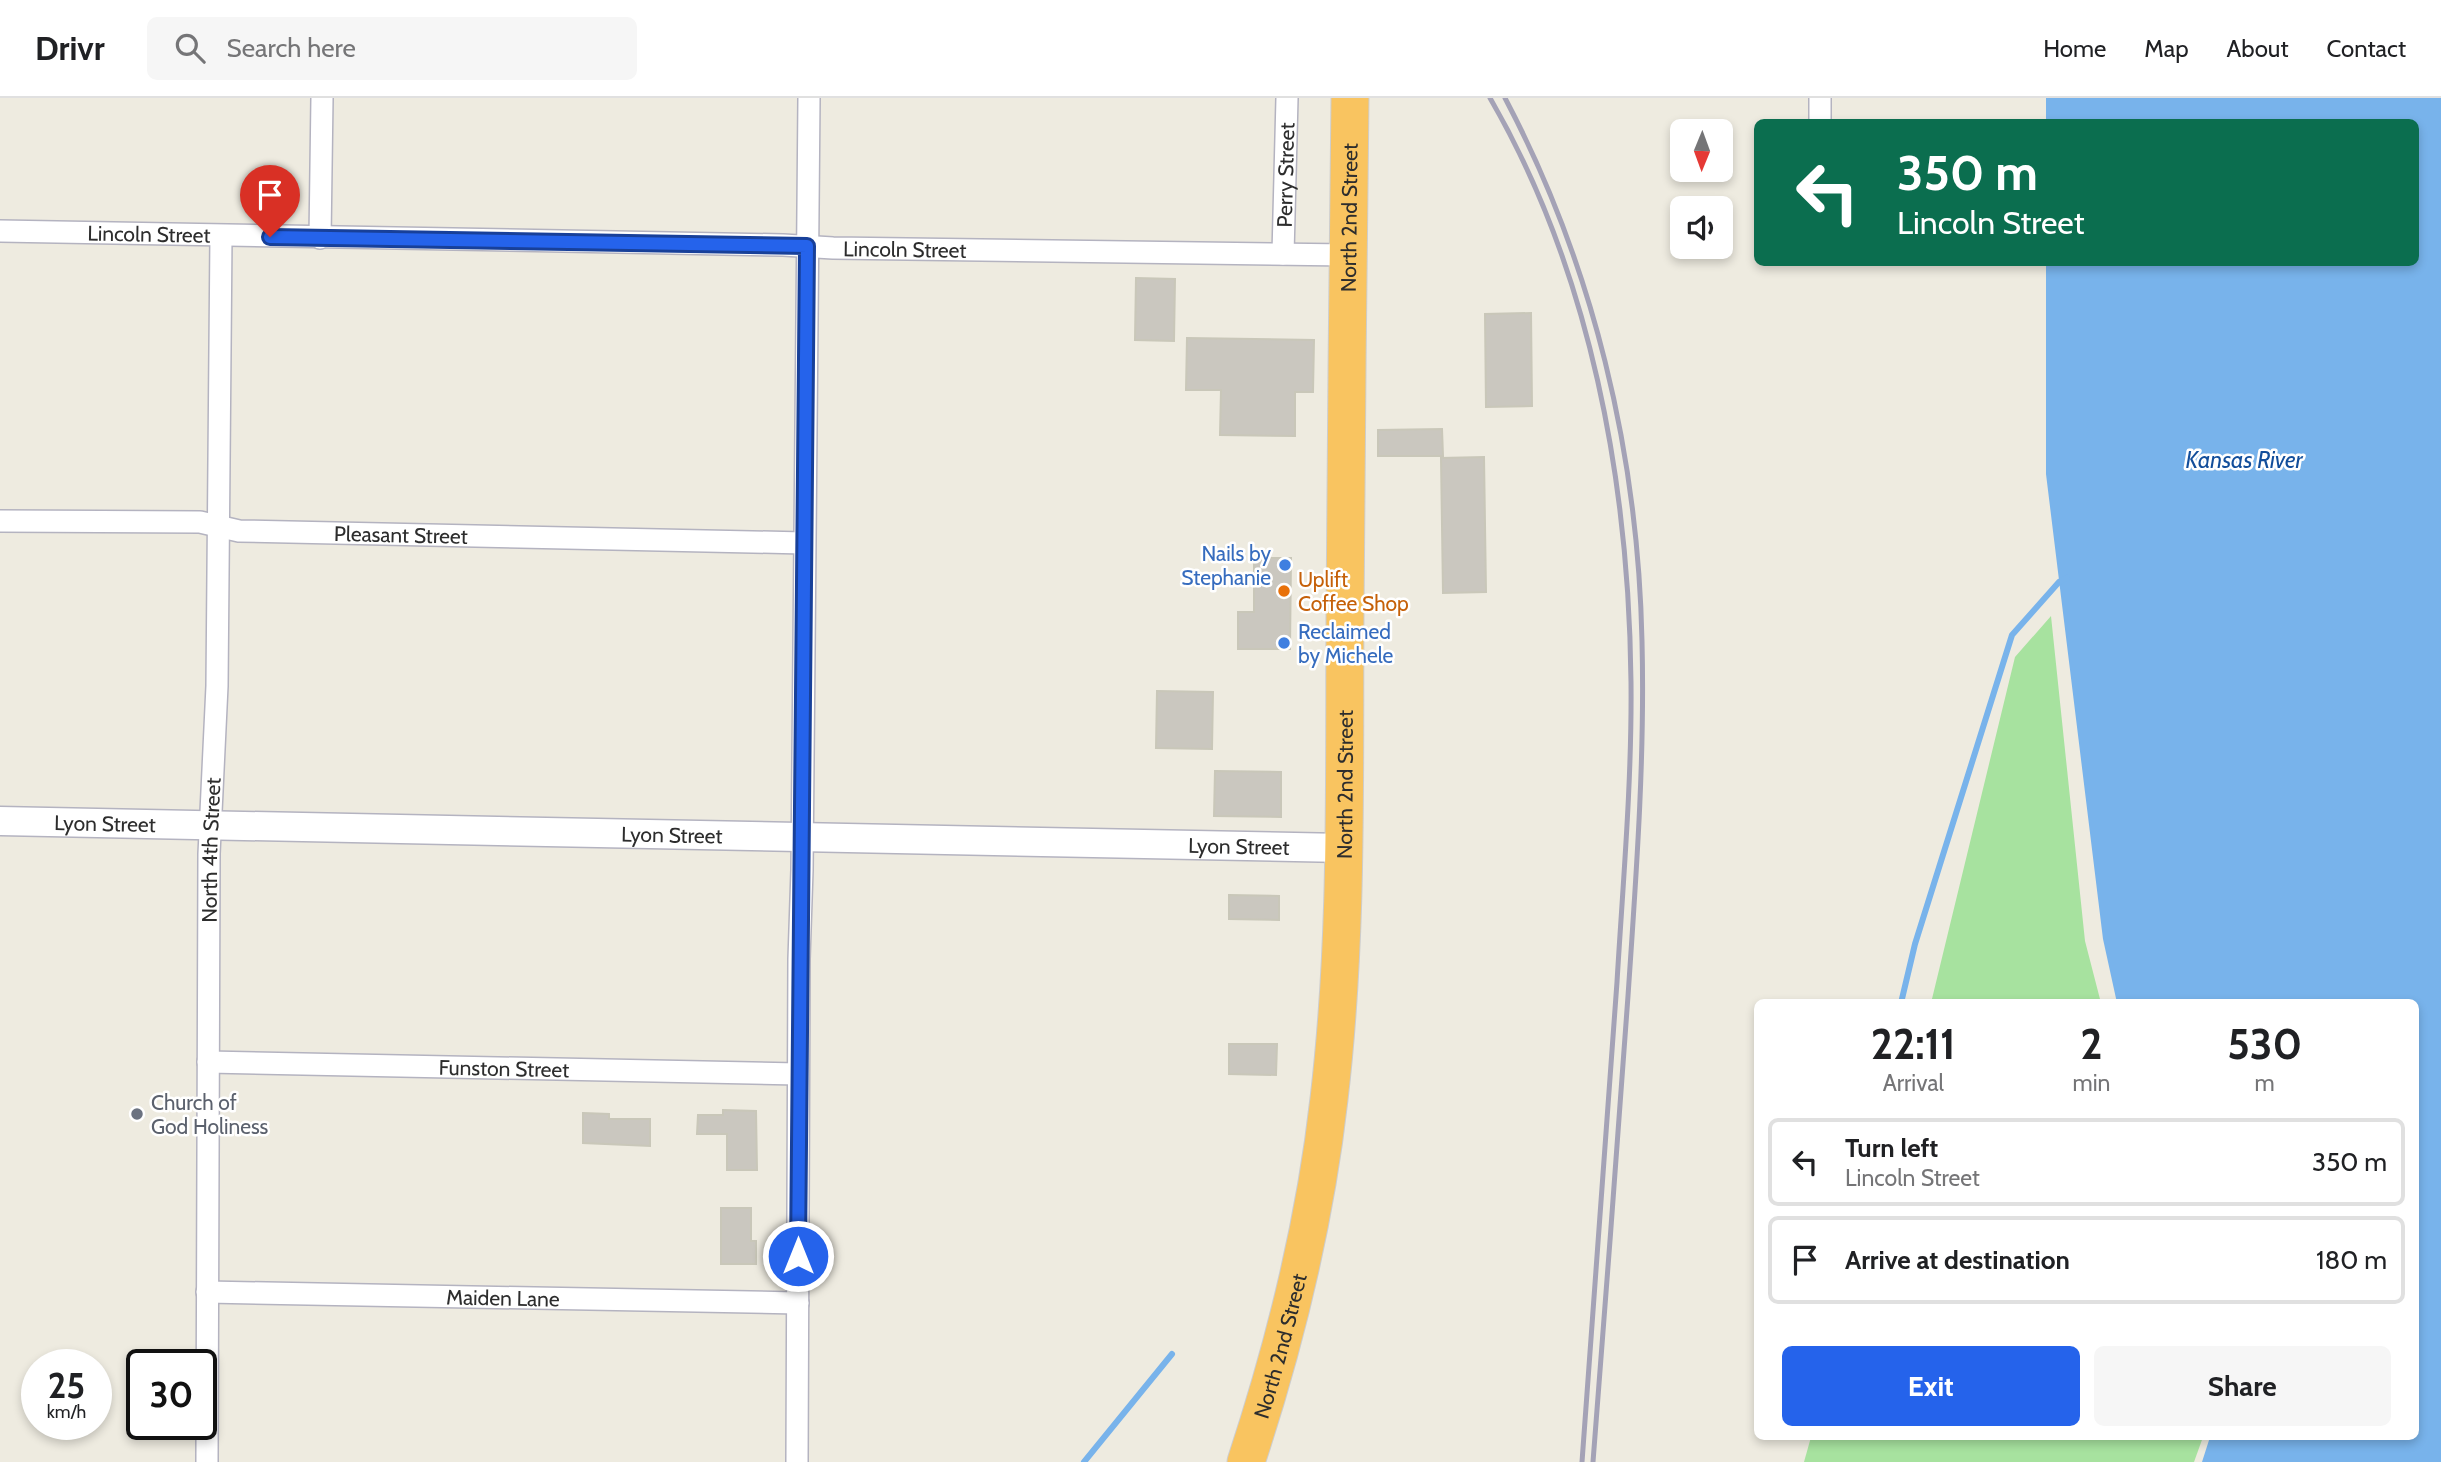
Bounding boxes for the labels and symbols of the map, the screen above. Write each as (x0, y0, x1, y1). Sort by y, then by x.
north arrow (1670, 119, 1732, 182)
street label: Perry Street (1271, 122, 1299, 228)
street label: North 2nd Street (1335, 143, 1362, 292)
pin (240, 165, 300, 237)
street label: Lincoln Street (87, 220, 211, 247)
street label: Lincoln Street (843, 236, 967, 262)
water label: Kansas River (2185, 446, 2303, 474)
street label: Pleasant Street (334, 521, 468, 548)
place label: Nails by Stephanie (1181, 541, 1271, 590)
marker: Nails by Stephanie (1277, 557, 1293, 573)
place label: Uplift Coffee Shop (1298, 567, 1409, 616)
marker: Uplift Coffee Shop (1276, 583, 1292, 599)
place label: Reclaimed by Michele (1298, 619, 1394, 668)
marker: Reclaimed by Michele (1276, 635, 1292, 651)
street label: North 2nd Street (1331, 710, 1357, 859)
street label: North 4th Street (196, 777, 225, 923)
street label: Lyon Street (54, 810, 156, 837)
street label: Lyon Street (621, 821, 723, 848)
street label: Lyon Street (1188, 832, 1290, 859)
street label: Funston Street (438, 1054, 570, 1082)
place label: Church of God Holiness (151, 1090, 269, 1139)
marker: Church of God Holiness (129, 1106, 145, 1122)
position arrow (761, 1219, 835, 1293)
street label: North 2nd Street (1248, 1271, 1311, 1421)
street label: Maiden Lane (446, 1284, 560, 1311)
speed limit sign: 30 (126, 1349, 217, 1440)

